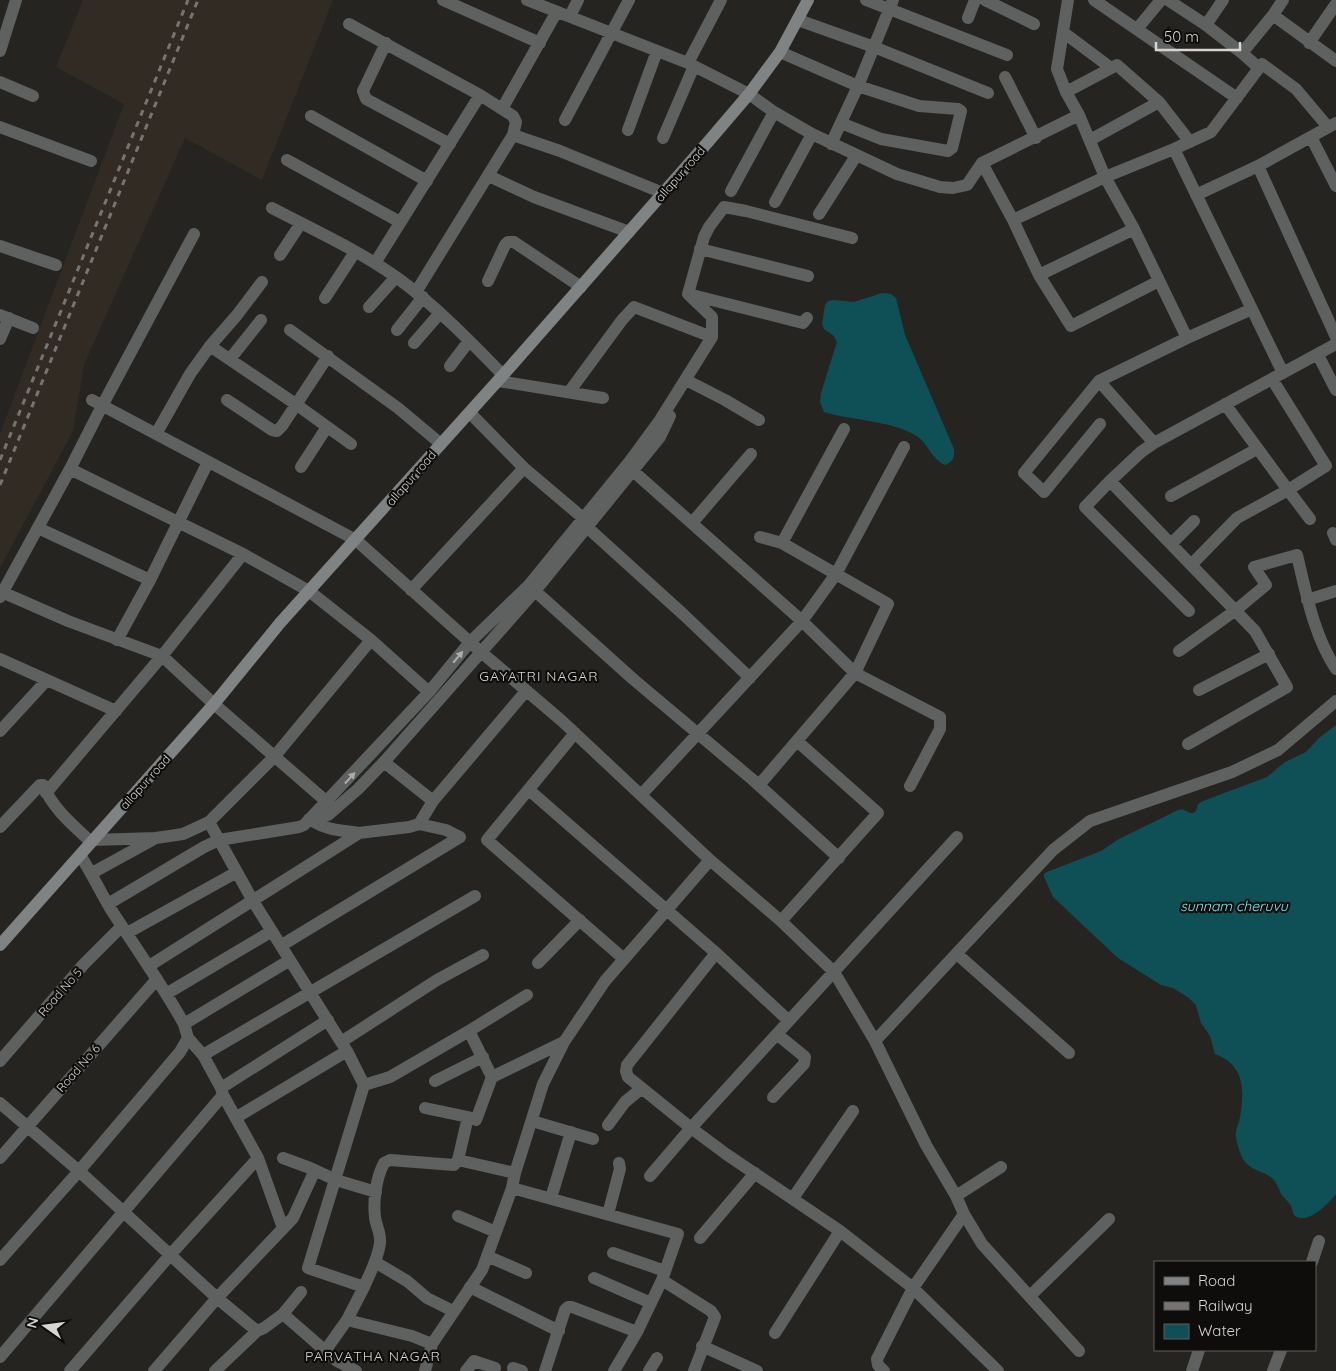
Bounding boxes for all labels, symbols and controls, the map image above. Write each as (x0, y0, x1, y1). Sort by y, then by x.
scale bar (1156, 20, 1240, 52)
text: 50 m (1164, 27, 1199, 46)
street label: allapur road (652, 143, 708, 205)
street label: allapur road (383, 447, 439, 509)
one-way arrow (453, 650, 464, 663)
district label: GAYATRI NAGAR (479, 667, 599, 685)
street label: allapur road (117, 752, 173, 812)
one-way arrow (344, 772, 356, 784)
water label: sunnam cheruvu (1180, 897, 1289, 915)
street label: Road No 5 (35, 965, 85, 1019)
street label: Road No 6 (53, 1040, 103, 1095)
legend (1154, 1261, 1316, 1351)
text: Road (1198, 1271, 1235, 1290)
text: Railway (1198, 1296, 1253, 1315)
north arrow (20, 1301, 70, 1351)
text: N (22, 1316, 42, 1330)
text: Water (1198, 1321, 1241, 1340)
district label: PARVATHA NAGAR (305, 1347, 441, 1365)

